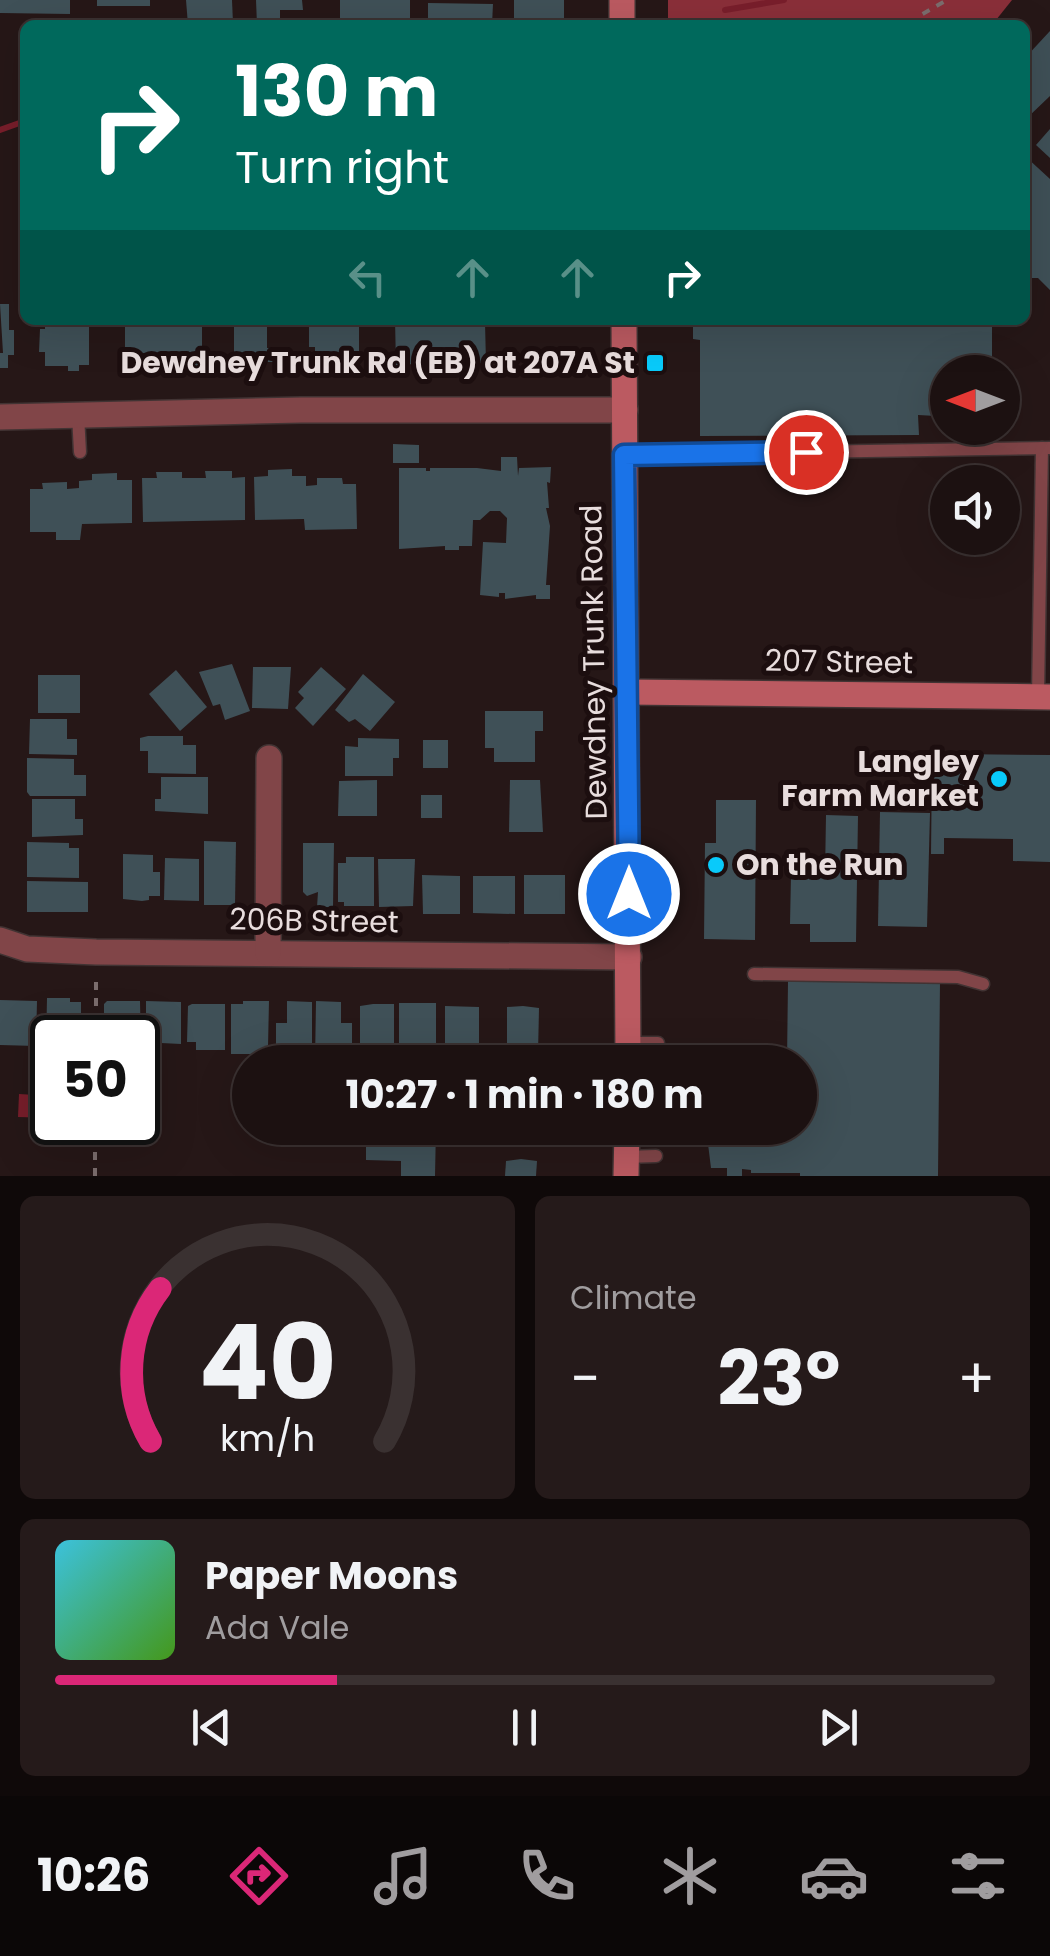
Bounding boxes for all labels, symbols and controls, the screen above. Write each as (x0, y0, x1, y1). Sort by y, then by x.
text: 130 m (235, 42, 438, 141)
icon: right (70, 60, 200, 190)
text: Turn right (235, 136, 449, 199)
icon: left (340, 250, 395, 305)
icon: ahead (445, 250, 500, 305)
icon: ahead (550, 250, 605, 305)
icon: right (655, 250, 710, 305)
place label: Dewdney Trunk Rd (EB) at 207A St (120, 341, 635, 384)
marker: Dewdney Trunk Rd (EB) at 207A St (644, 352, 666, 374)
north arrow (930, 355, 1020, 445)
map controls (930, 355, 1020, 555)
pin (764, 410, 849, 495)
icon: arrive (779, 425, 834, 480)
button: sound (930, 465, 1020, 555)
street label: Dewdney Trunk Road (569, 504, 618, 820)
street label: 207 Street (764, 639, 914, 684)
place label: Langley Farm Market (781, 740, 979, 817)
marker: Langley Farm Market (988, 768, 1010, 790)
position arrow (577, 842, 681, 946)
place label: On the Run (736, 843, 903, 886)
marker: On the Run (705, 854, 727, 876)
street label: 206B Street (229, 898, 399, 943)
speed limit sign: 50 (30, 1015, 160, 1145)
text: 10:27 · 1 min · 180 m (345, 1068, 704, 1121)
text: Climate (570, 1275, 697, 1320)
text: 40 (198, 1290, 337, 1435)
text: 23° (717, 1326, 840, 1431)
text: − (570, 1340, 600, 1417)
text: + (957, 1340, 995, 1417)
text: km/h (220, 1413, 315, 1464)
text: Paper Moons (205, 1549, 458, 1602)
text: Ada Vale (205, 1605, 349, 1650)
icon: previous (184, 1700, 239, 1755)
icon: pause (497, 1700, 552, 1755)
icon: next (811, 1700, 866, 1755)
icon: directions (224, 1841, 294, 1911)
icon: music (368, 1841, 438, 1911)
icon: phone (512, 1841, 582, 1911)
icon: climate (655, 1841, 725, 1911)
icon: car (799, 1841, 869, 1911)
icon: filters (943, 1841, 1013, 1911)
text: 10:26 (37, 1844, 150, 1907)

